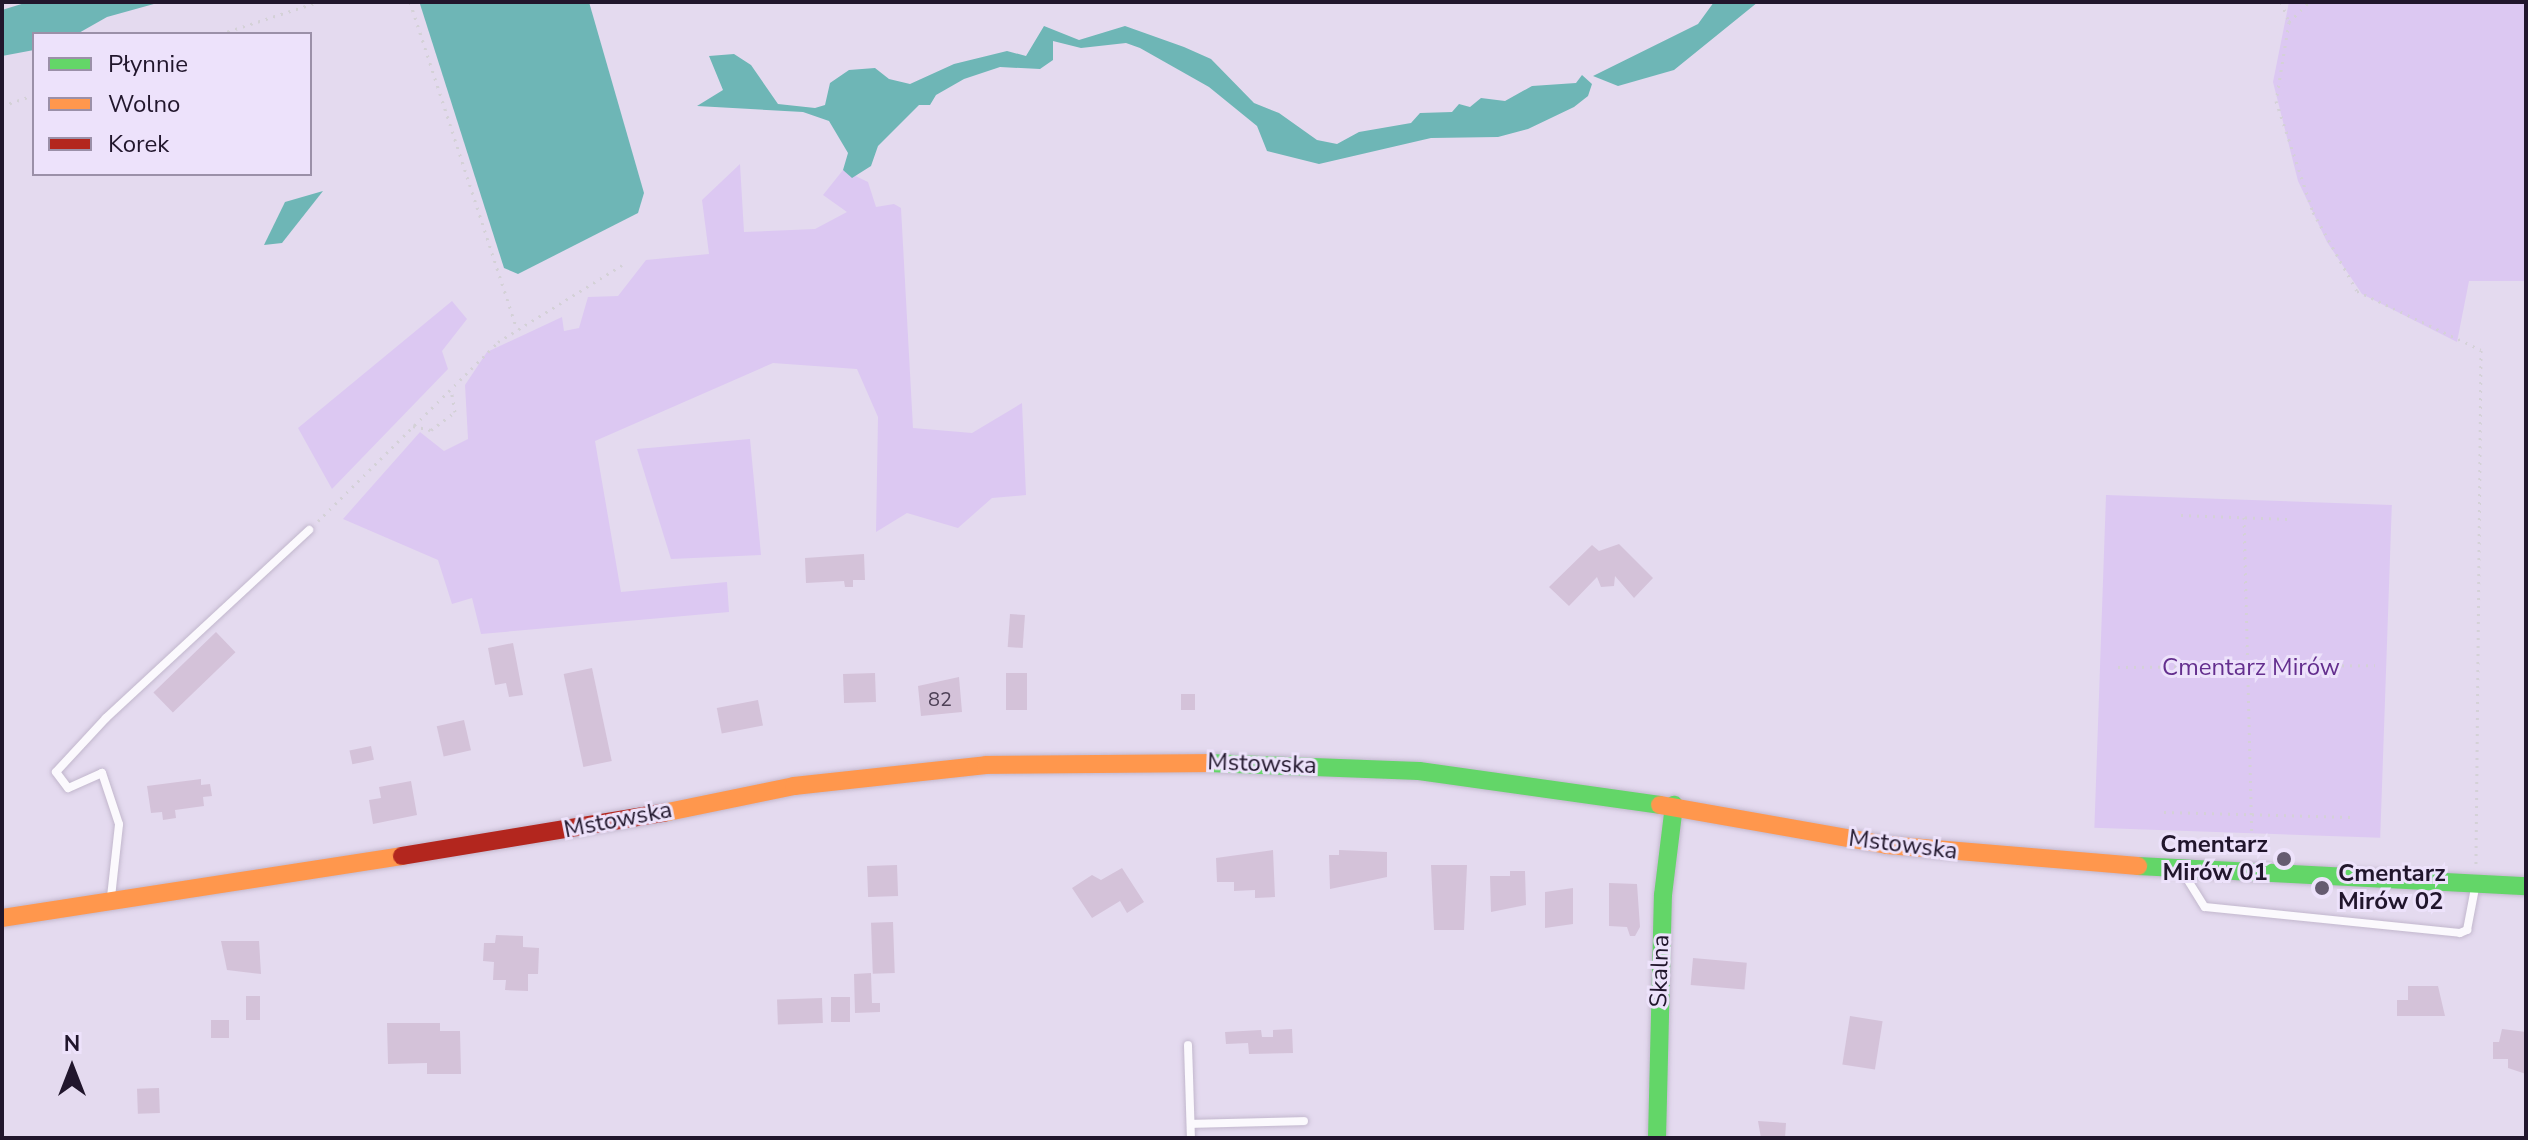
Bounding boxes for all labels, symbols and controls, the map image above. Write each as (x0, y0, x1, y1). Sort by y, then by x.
legend (32, 32, 312, 176)
text: Płynnie (108, 48, 188, 80)
text: Wolno (108, 88, 180, 120)
text: Korek (108, 128, 169, 160)
park label: Cmentarz Mirów (2162, 654, 2340, 682)
house number: 82 (928, 687, 952, 711)
street label: Mstowska (1207, 748, 1317, 780)
street label: Mstowska (562, 795, 674, 845)
street label: Mstowska (1847, 824, 1959, 866)
place label: Cmentarz Mirów 01 (2160, 831, 2268, 887)
marker: Cmentarz Mirów 01 (2275, 850, 2293, 868)
place label: Cmentarz Mirów 02 (2338, 860, 2446, 916)
marker: Cmentarz Mirów 02 (2313, 879, 2331, 897)
street label: Skalna (1644, 934, 1676, 1008)
north arrow (32, 1028, 112, 1108)
text: N (64, 1029, 80, 1059)

